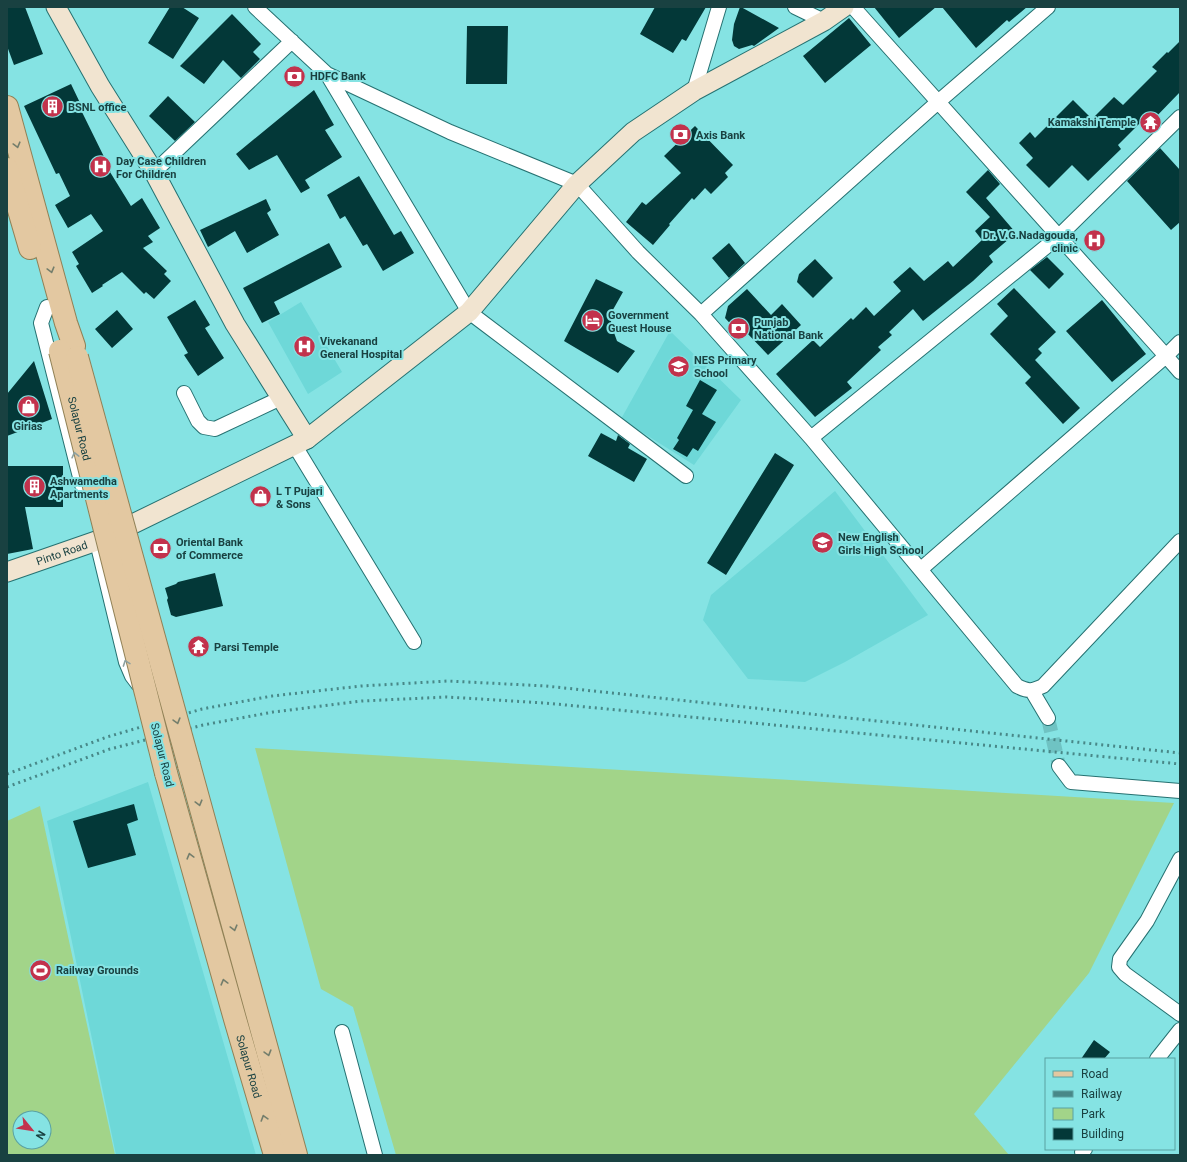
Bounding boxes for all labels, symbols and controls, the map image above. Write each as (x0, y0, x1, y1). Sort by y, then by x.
bank icon: HDFC Bank (281, 63, 307, 89)
place label: HDFC Bank (310, 70, 366, 83)
building icon: BSNL office (40, 94, 66, 120)
place label: BSNL office (68, 101, 126, 114)
temple icon: Kamakshi Temple (1138, 109, 1164, 135)
place label: Kamakshi Temple (1048, 116, 1136, 129)
bank icon: Axis Bank (668, 122, 694, 148)
place label: Axis Bank (696, 129, 745, 142)
one-way arrow (12, 141, 21, 148)
hospital icon: Day Case Children For Children (87, 154, 113, 180)
place label: Day Case Children For Children (116, 155, 206, 181)
hospital icon: Dr. V.G.Nadagouda, clinic (1081, 228, 1107, 254)
place label: Dr. V.G.Nadagouda, clinic (983, 229, 1078, 255)
one-way arrow (46, 267, 55, 274)
hotel icon: Government Guest House (579, 308, 605, 334)
place label: Government Guest House (608, 309, 671, 335)
bank icon: Punjab National Bank (725, 315, 751, 341)
place label: Punjab National Bank (754, 316, 823, 342)
hospital icon: Vivekanand General Hospital (291, 334, 317, 360)
place label: Vivekanand General Hospital (320, 335, 402, 361)
school or university icon: NES Primary School (665, 353, 691, 379)
place label: NES Primary School (694, 354, 757, 380)
shop icon: Girias (15, 393, 41, 419)
street label: Solapur Road (65, 395, 94, 462)
place label: Girias (14, 420, 43, 433)
one-way arrow (71, 452, 79, 458)
building icon: Ashwamedha Apartments (22, 474, 48, 500)
place label: Ashwamedha Apartments (50, 475, 117, 501)
shop icon: L T Pujari & Sons (247, 484, 273, 510)
place label: L T Pujari & Sons (276, 485, 323, 511)
school or university icon: New English Girls High School (810, 530, 836, 556)
place label: New English Girls High School (838, 531, 924, 557)
bank icon: Oriental Bank of Commerce (148, 535, 174, 561)
place label: Oriental Bank of Commerce (176, 536, 243, 562)
street label: Pinto Road (34, 538, 89, 568)
temple icon: Parsi Temple (185, 634, 211, 660)
place label: Parsi Temple (214, 641, 279, 654)
one-way arrow (123, 659, 131, 666)
one-way arrow (172, 717, 181, 724)
street label: Solapur Road (148, 722, 176, 788)
one-way arrow (195, 799, 203, 806)
one-way arrow (186, 853, 194, 860)
one-way arrow (229, 925, 237, 931)
sports icon: Railway Grounds (28, 957, 54, 983)
place label: Railway Grounds (56, 964, 139, 977)
one-way arrow (220, 978, 229, 985)
street label: Solapur Road (233, 1033, 264, 1100)
one-way arrow (263, 1050, 272, 1057)
legend (1045, 1058, 1175, 1150)
text: Road (1081, 1067, 1109, 1081)
text: Railway (1081, 1087, 1122, 1101)
text: Park (1081, 1107, 1106, 1121)
north arrow (12, 1110, 52, 1150)
one-way arrow (260, 1114, 269, 1121)
text: Building (1081, 1127, 1124, 1141)
text: N (33, 1128, 48, 1142)

